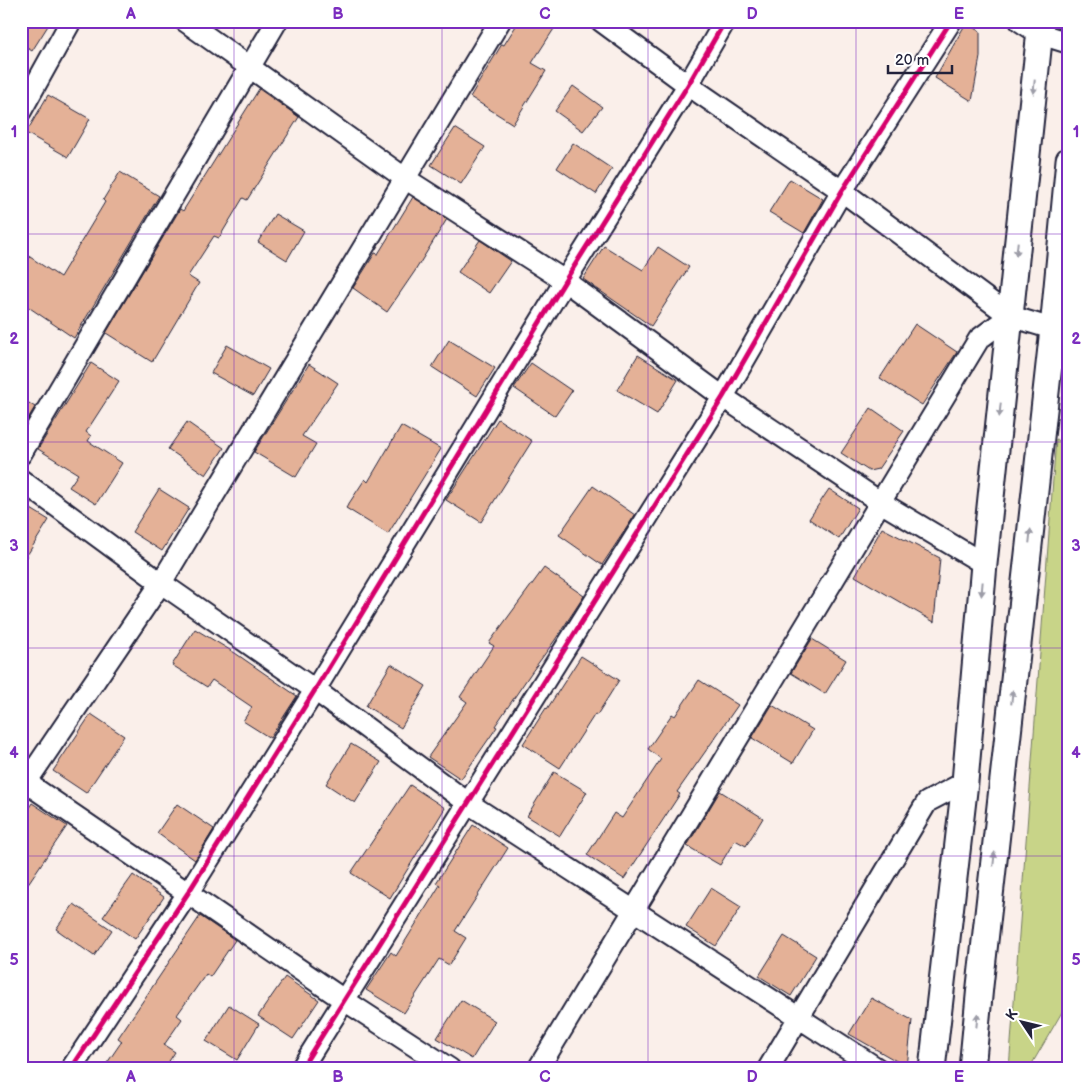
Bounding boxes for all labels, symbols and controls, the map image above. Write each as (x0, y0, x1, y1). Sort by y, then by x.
text: A (125, 5, 136, 24)
text: B (332, 5, 344, 24)
text: C (539, 5, 551, 24)
text: D (746, 5, 758, 24)
text: E (954, 5, 964, 24)
scale bar (888, 42, 951, 74)
text: 20 m (895, 51, 929, 70)
one-way arrow (1030, 79, 1038, 95)
text: 1 (11, 123, 17, 142)
text: 1 (1073, 123, 1079, 142)
one-way arrow (1013, 241, 1021, 257)
text: 2 (9, 330, 19, 349)
text: 2 (1071, 330, 1081, 349)
one-way arrow (996, 403, 1004, 419)
one-way arrow (1026, 527, 1034, 543)
text: 3 (9, 537, 19, 556)
text: 3 (1071, 537, 1081, 556)
one-way arrow (978, 582, 986, 598)
one-way arrow (1008, 689, 1016, 705)
text: 4 (9, 744, 19, 763)
text: 4 (1071, 744, 1081, 763)
one-way arrow (990, 850, 998, 866)
text: 5 (9, 951, 19, 970)
text: 5 (1071, 951, 1081, 970)
north arrow (998, 998, 1048, 1048)
text: K (1002, 1006, 1022, 1024)
one-way arrow (973, 1012, 981, 1028)
text: A (125, 1068, 136, 1087)
text: B (332, 1068, 344, 1087)
text: C (539, 1068, 551, 1087)
text: D (746, 1068, 758, 1087)
text: E (954, 1068, 964, 1087)

